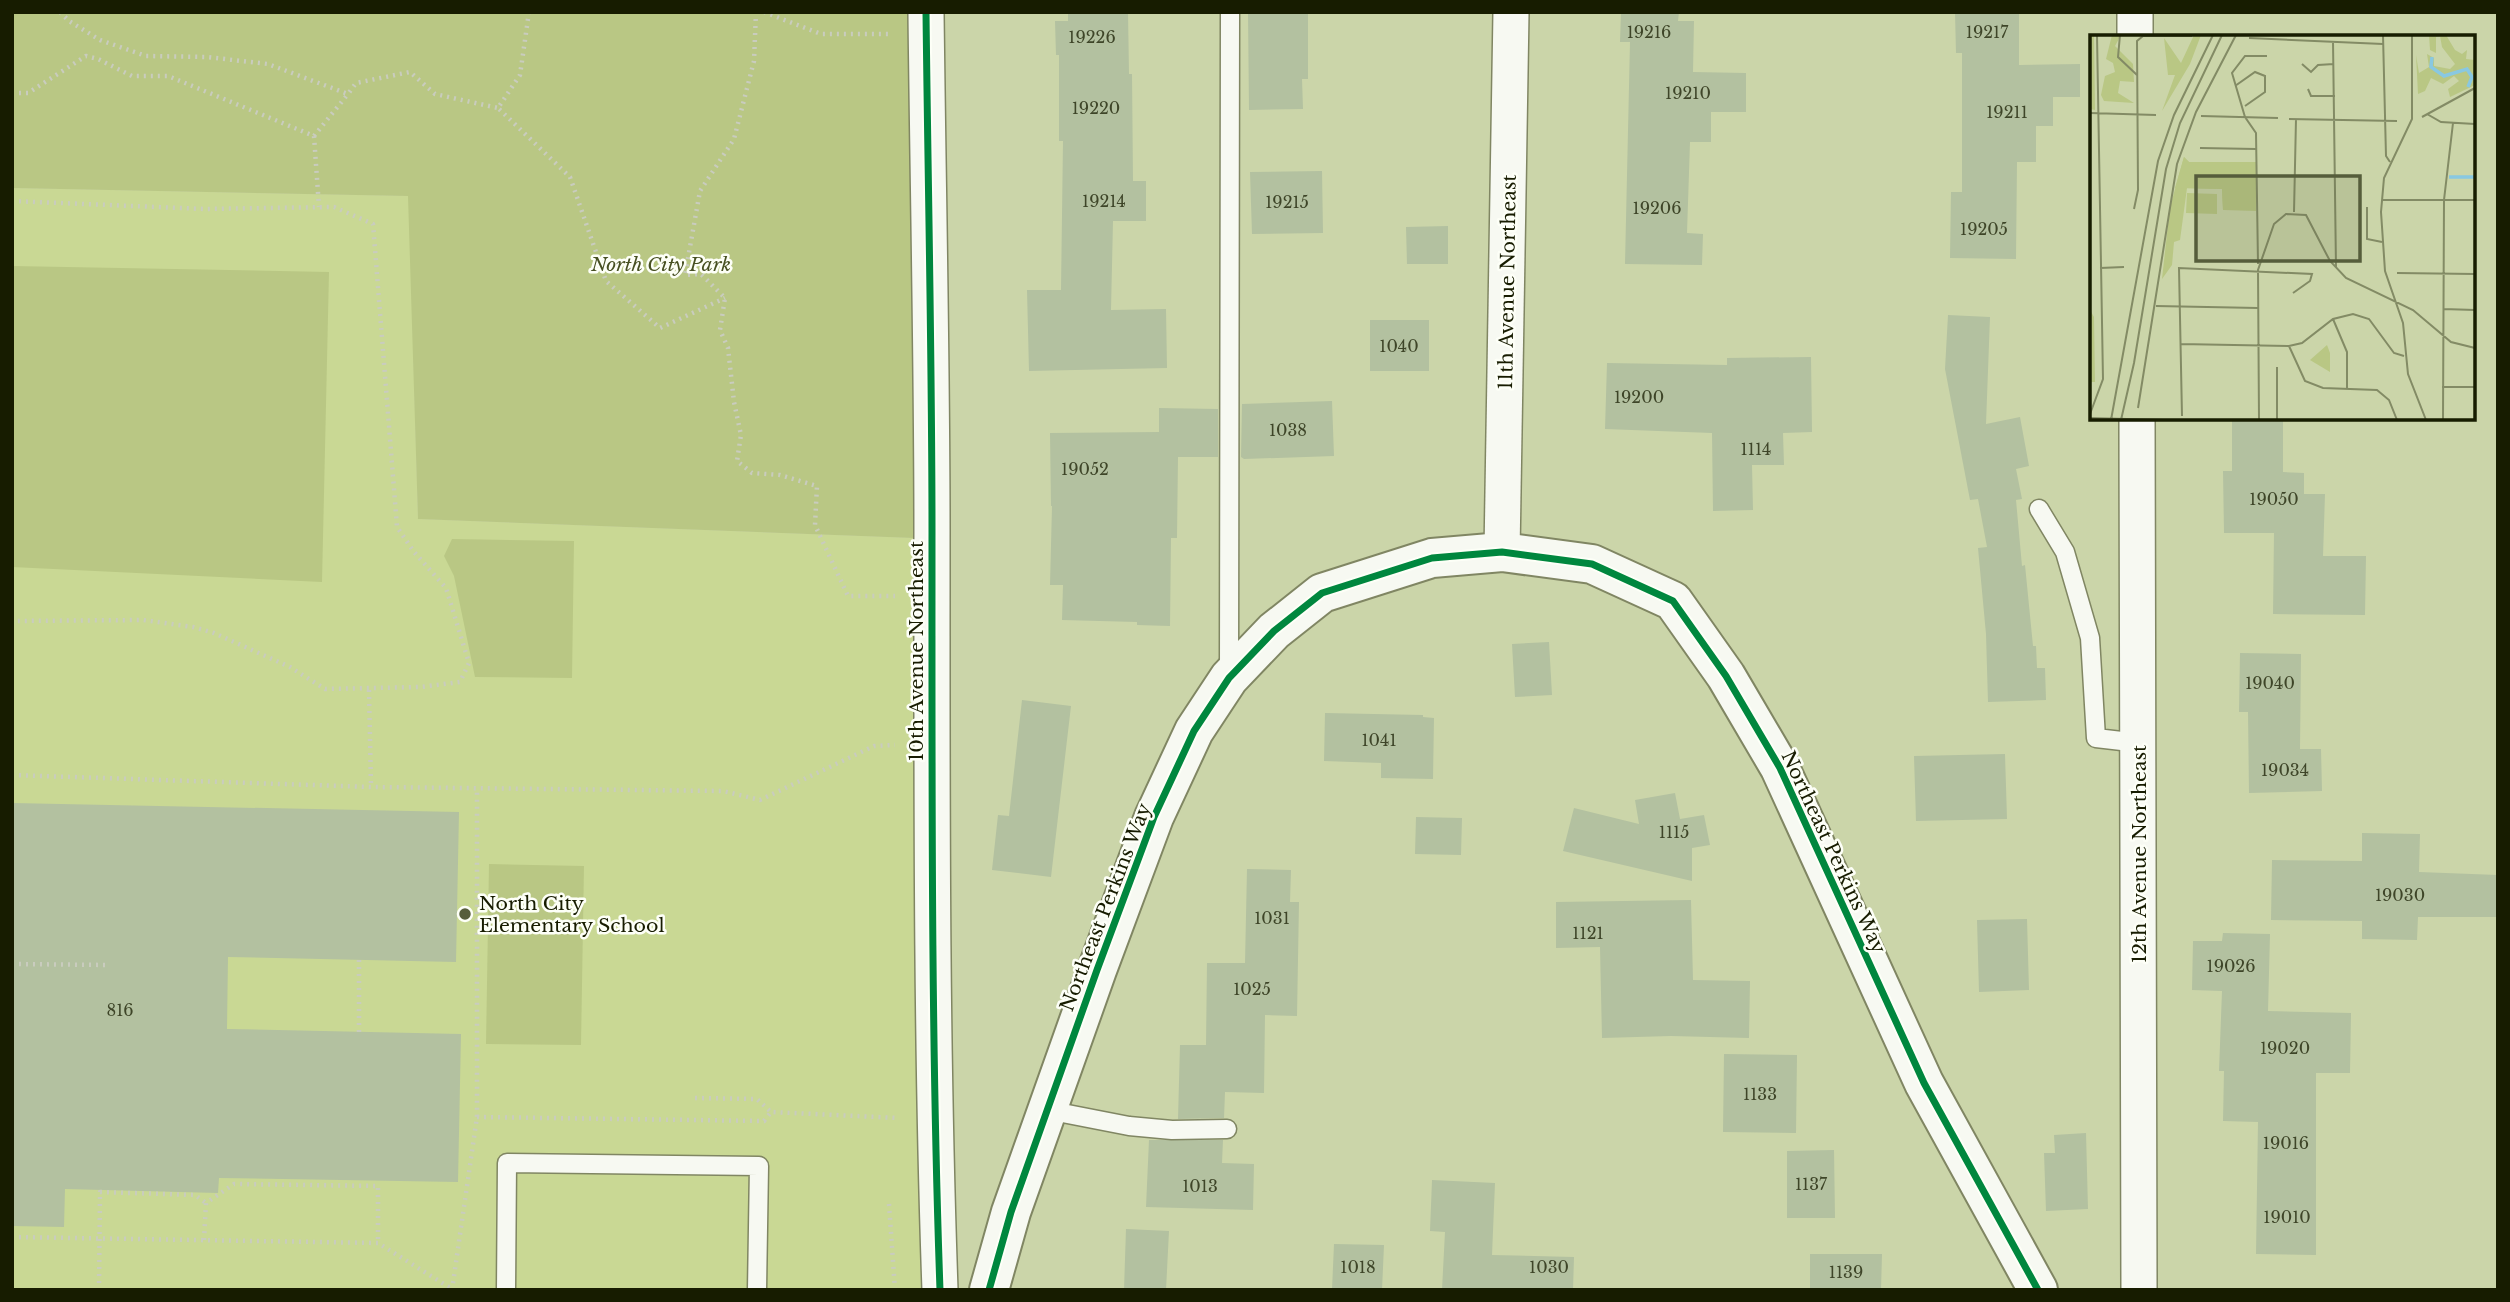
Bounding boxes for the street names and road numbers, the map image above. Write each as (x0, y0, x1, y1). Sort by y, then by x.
street label: 11th Avenue Northeast (1494, 173, 1521, 390)
street label: 10th Avenue Northeast (905, 540, 928, 761)
street label: 12th Avenue Northeast (2128, 744, 2151, 963)
street label: Northeast Perkins Way (1776, 747, 1891, 957)
street label: Northeast Perkins Way (1055, 800, 1156, 1014)

